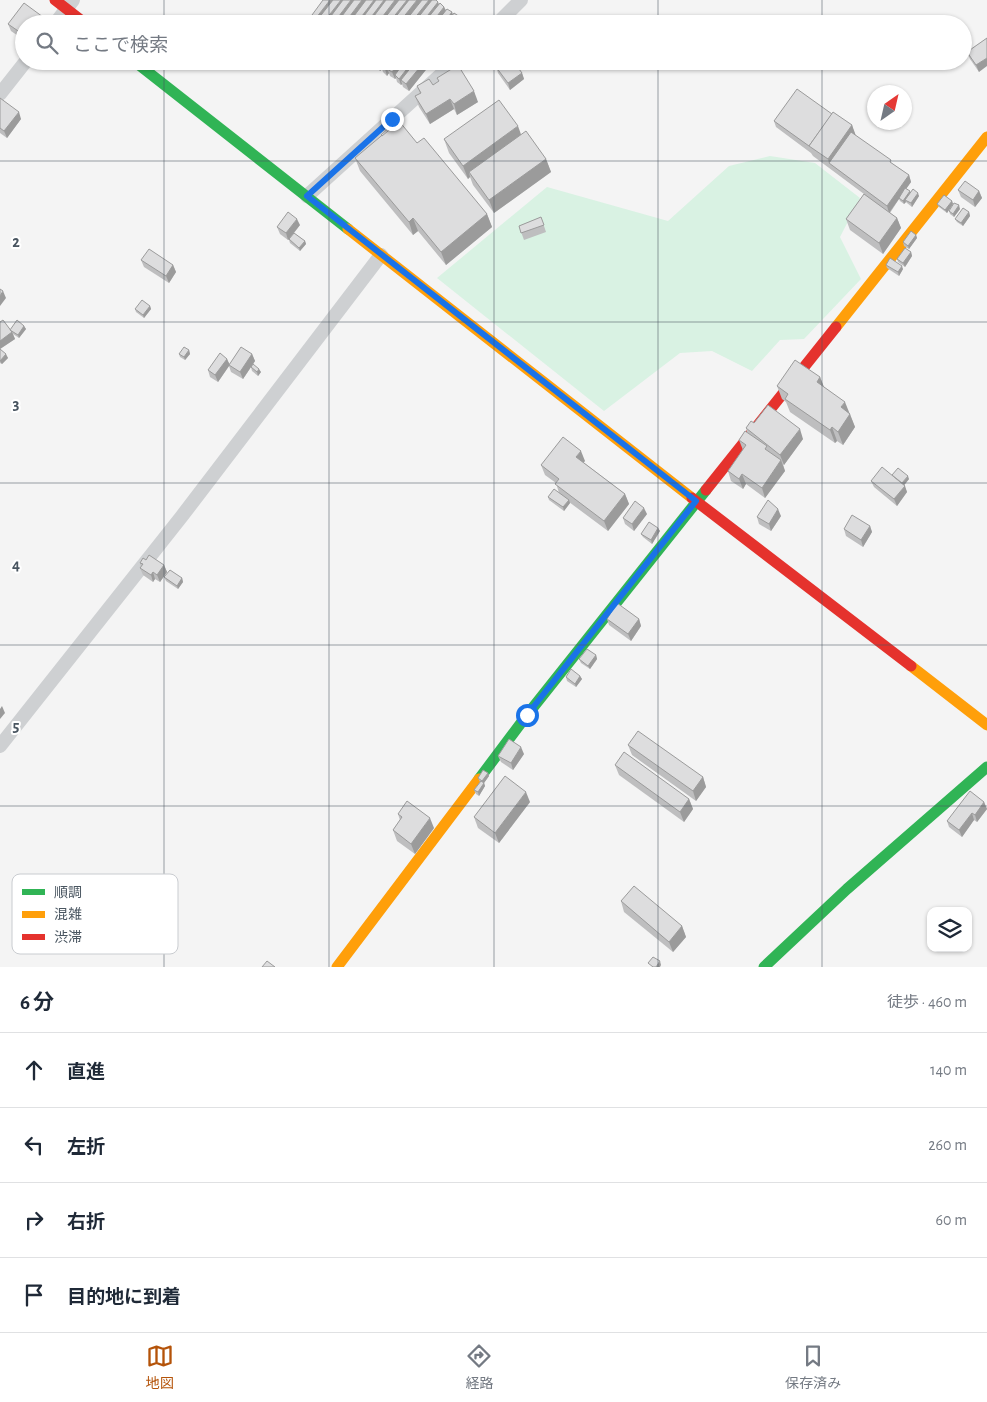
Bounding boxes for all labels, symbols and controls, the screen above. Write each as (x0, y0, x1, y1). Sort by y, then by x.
search box (15, 15, 972, 70)
icon: search (33, 29, 61, 57)
text: ここで検索 (73, 36, 168, 55)
north arrow (867, 85, 912, 130)
route end (381, 108, 404, 131)
text: 2 (12, 234, 20, 250)
text: 3 (13, 396, 20, 412)
text: 4 (12, 557, 20, 573)
route start (516, 704, 539, 727)
text: 5 (13, 718, 20, 734)
legend (12, 874, 178, 954)
text: 順調 (54, 886, 82, 900)
text: 混雑 (54, 906, 82, 922)
map controls (927, 907, 972, 952)
button: layers (927, 907, 972, 952)
text: 渋滞 (54, 930, 82, 945)
text: 6 分 (20, 992, 54, 1013)
text: 徒歩 · 460 m (887, 994, 967, 1010)
icon: ahead (20, 1056, 48, 1084)
text: 140 m (930, 1062, 967, 1078)
text: 直進 (67, 1063, 105, 1082)
icon: left (20, 1131, 48, 1159)
text: 260 m (928, 1137, 967, 1153)
text: 左折 (67, 1138, 105, 1157)
icon: right (20, 1206, 48, 1234)
text: 60 m (936, 1212, 967, 1228)
text: 右折 (67, 1213, 105, 1232)
icon: arrive (20, 1281, 48, 1309)
text: 目的地に到着 (67, 1288, 181, 1307)
tab: 地図 (146, 1342, 174, 1393)
tab: 経路 (465, 1342, 493, 1393)
tab: 保存済み (785, 1342, 841, 1393)

